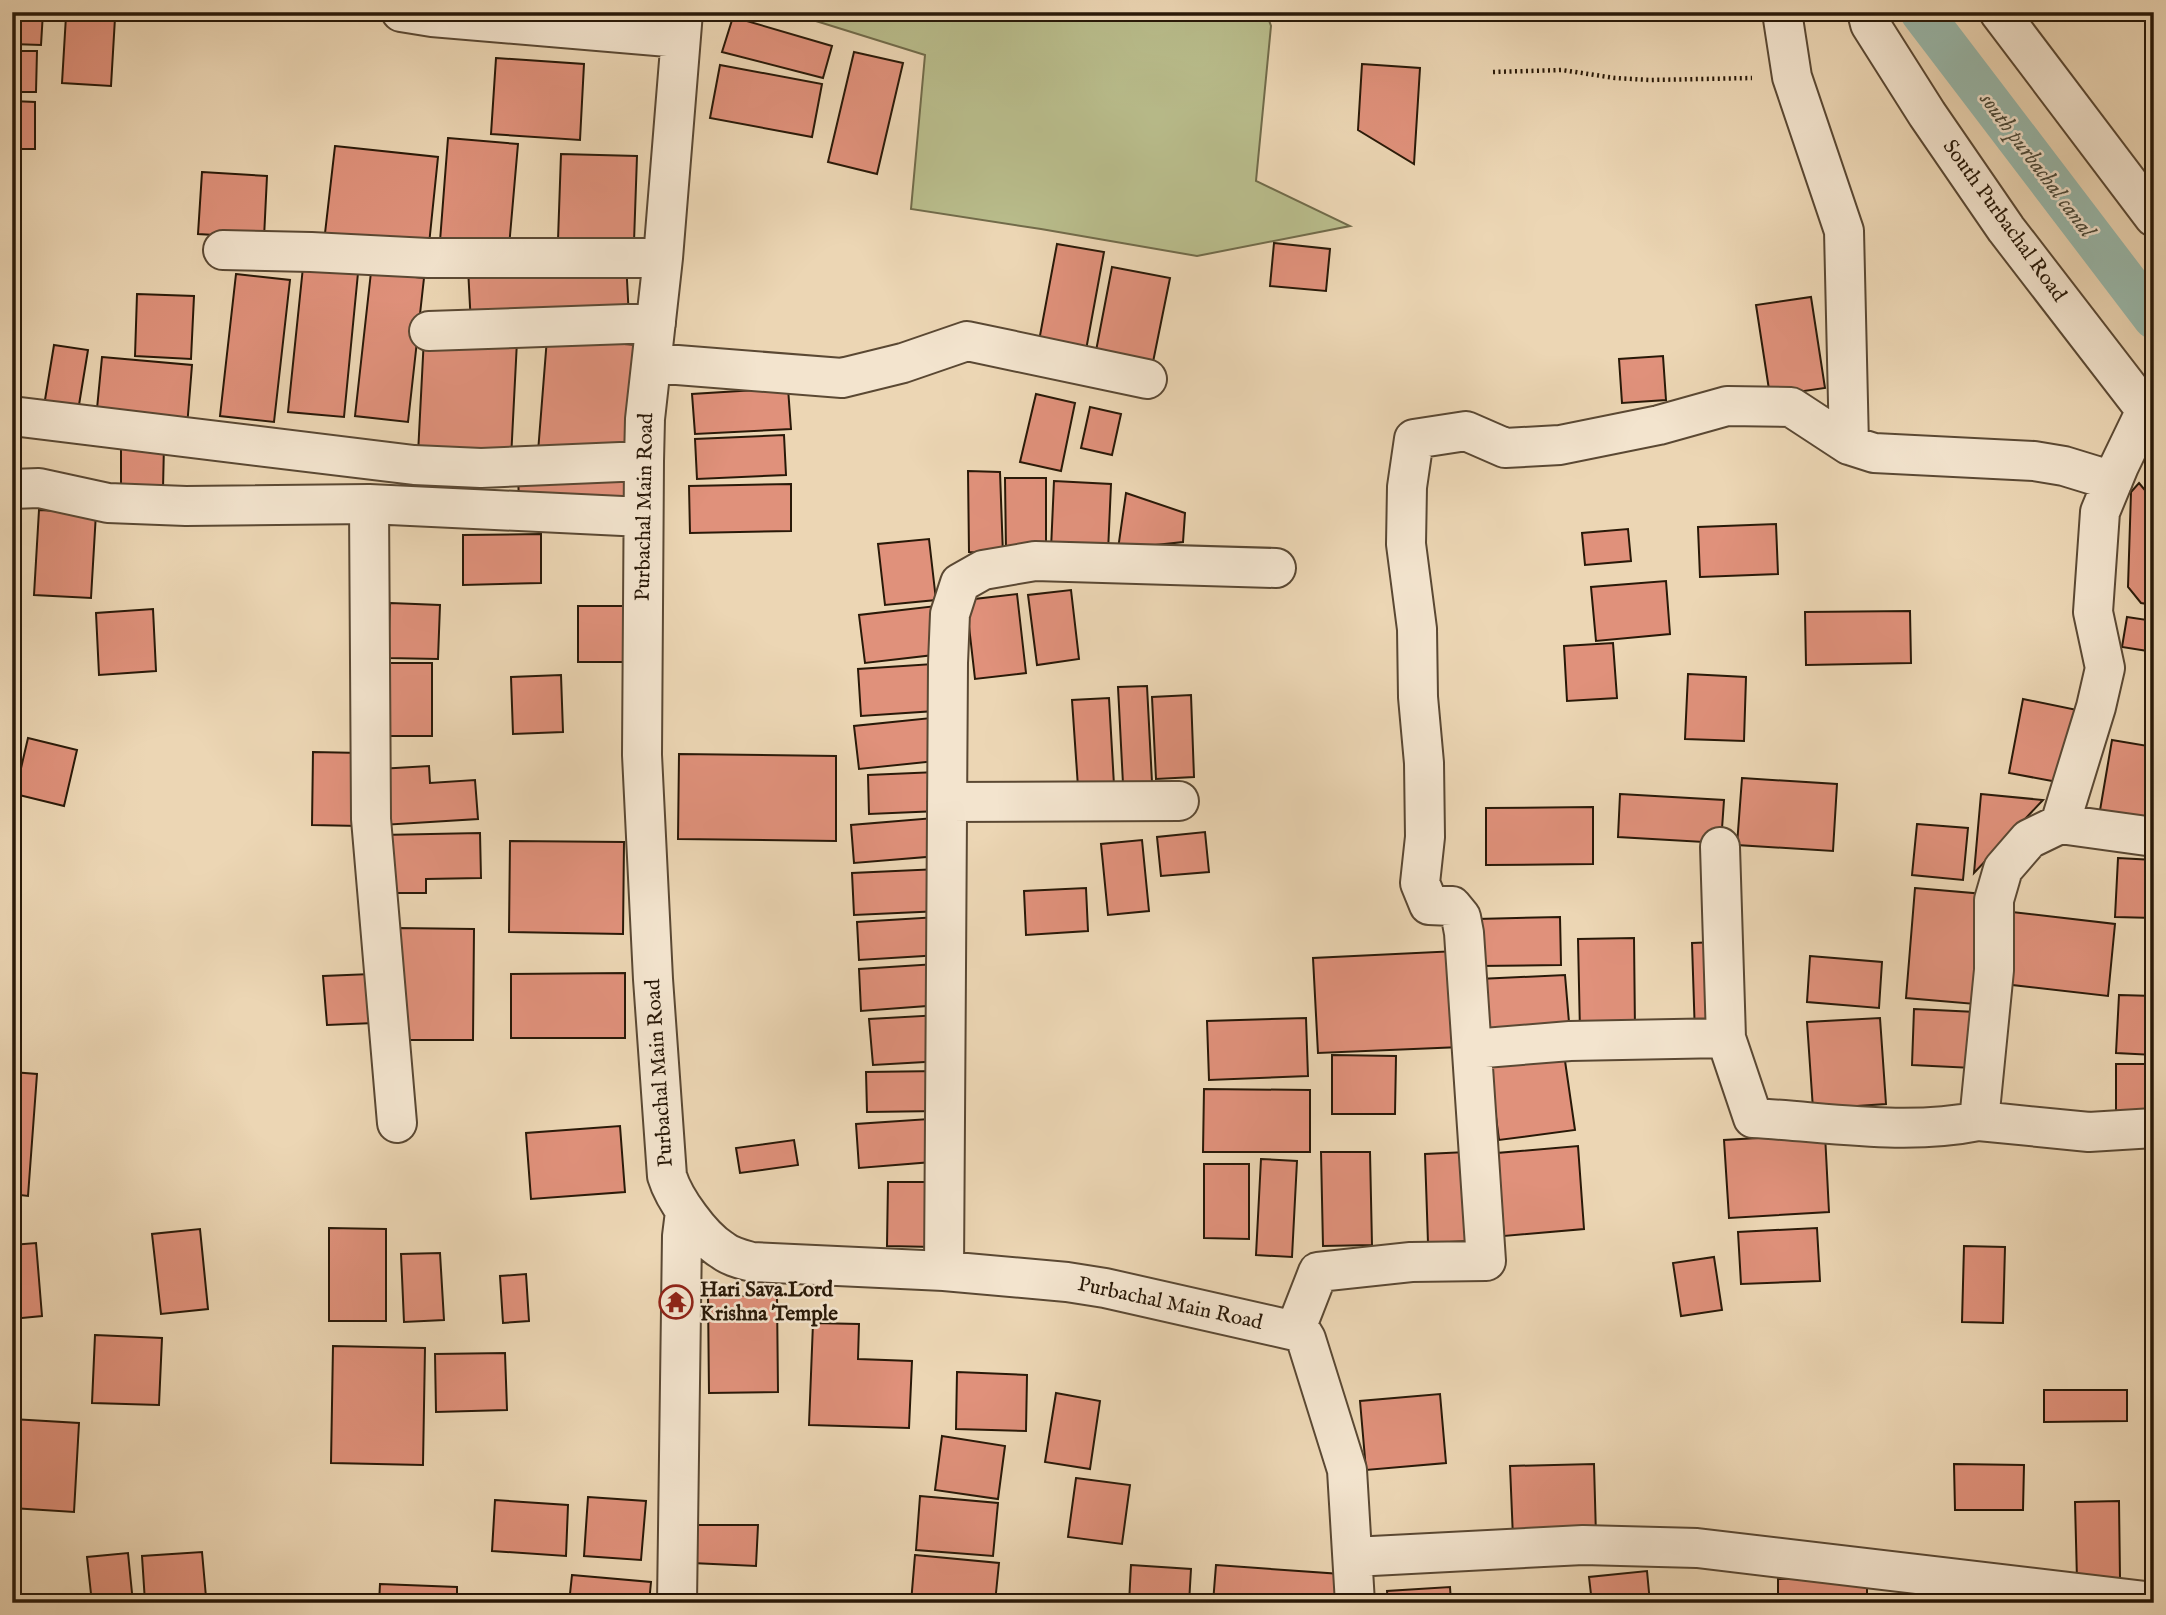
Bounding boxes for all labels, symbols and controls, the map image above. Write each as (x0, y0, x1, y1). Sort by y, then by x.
water label: south purbachal canal (1972, 86, 2102, 245)
street label: South Purbachal Road (1936, 135, 2072, 308)
street label: Purbachal Main Road (630, 412, 660, 601)
street label: Purbachal Main Road (640, 977, 680, 1168)
street label: Purbachal Main Road (1075, 1271, 1266, 1337)
place label: Hari Sava.Lord Krishna Temple (700, 1277, 838, 1328)
temple icon: Hari Sava.Lord Krishna Temple (657, 1283, 695, 1321)

